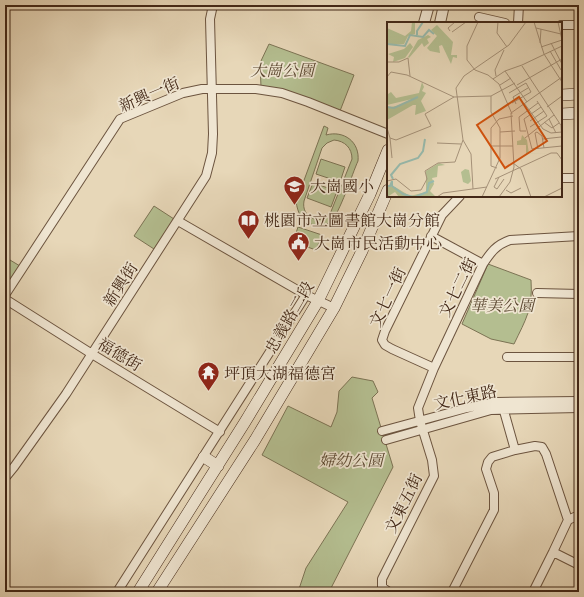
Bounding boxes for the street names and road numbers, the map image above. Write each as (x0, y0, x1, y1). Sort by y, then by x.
street label: 新興一街 (116, 72, 183, 117)
street label: 文七二街 (434, 254, 481, 321)
street label: 新興街 (99, 258, 142, 310)
street label: 文七一街 (364, 264, 410, 331)
street label: 忠義路二段 (260, 277, 319, 357)
street label: 福德街 (94, 333, 146, 376)
street label: 文化東路 (432, 381, 499, 414)
street label: 文東五街 (380, 470, 427, 537)

